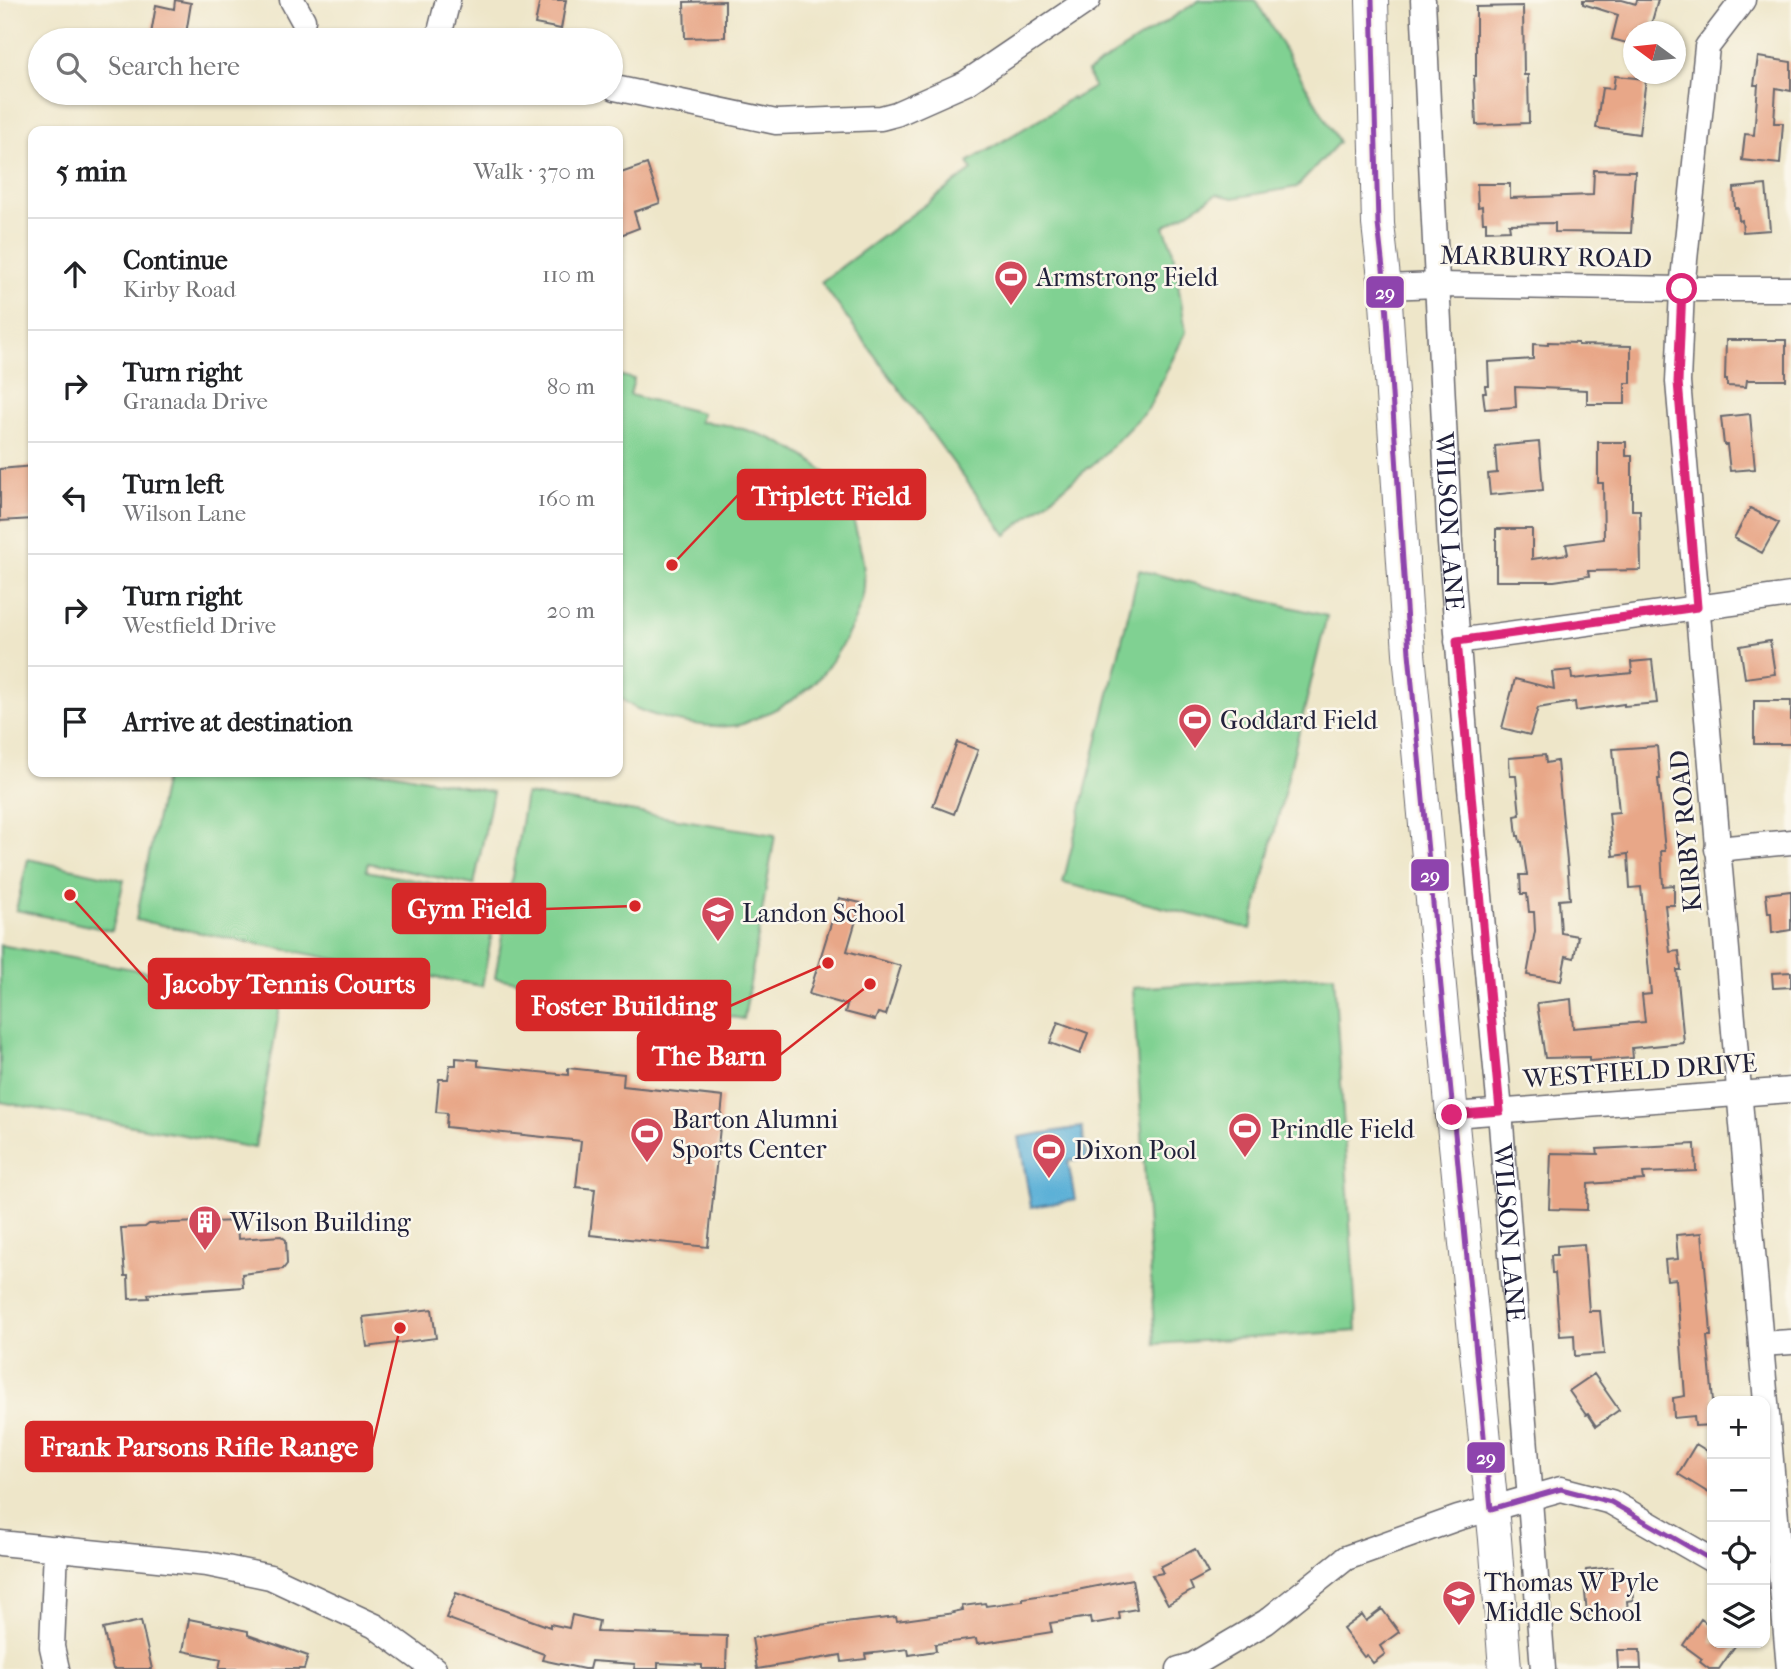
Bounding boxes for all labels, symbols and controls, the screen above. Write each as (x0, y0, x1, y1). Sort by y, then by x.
north arrow (1623, 21, 1686, 84)
search box (28, 28, 623, 105)
icon: search (52, 48, 90, 86)
text: Search here (108, 51, 240, 82)
text: 5 min (56, 154, 127, 189)
text: Walk · 370 m (473, 158, 595, 185)
street label: MARBURY ROAD (1440, 240, 1652, 274)
text: Continue (123, 245, 228, 276)
icon: ahead (56, 255, 94, 293)
sports icon: Armstrong Field (992, 258, 1030, 307)
text: 110 m (542, 261, 595, 288)
place label: Armstrong Field (1035, 262, 1219, 293)
route start (1666, 273, 1697, 304)
line badge: 29 (1365, 275, 1405, 309)
text: Kirby Road (123, 276, 236, 303)
text: 29 (1375, 282, 1395, 304)
text: Turn right (123, 357, 243, 388)
icon: right (56, 367, 94, 405)
text: 80 m (547, 373, 595, 400)
text: Granada Drive (123, 388, 268, 415)
street label: WILSON LANE (1429, 430, 1471, 612)
text: Turn left (123, 469, 224, 500)
callout: Triplett Field (738, 470, 925, 519)
icon: left (56, 479, 94, 517)
text: Triplett Field (750, 479, 911, 512)
text: 160 m (538, 485, 595, 512)
text: Wilson Lane (123, 500, 246, 527)
text: Turn right (123, 581, 243, 612)
icon: right (56, 591, 94, 629)
text: 20 m (546, 597, 595, 624)
text: Westfield Drive (123, 612, 276, 639)
sports icon: Goddard Field (1176, 701, 1214, 750)
icon: arrive (56, 703, 94, 741)
place label: Goddard Field (1220, 705, 1379, 736)
text: Arrive at destination (123, 707, 353, 738)
street label: KIRBY ROAD (1663, 749, 1709, 913)
line badge: 29 (1410, 858, 1450, 892)
text: 29 (1420, 865, 1440, 887)
callout: Gym Field (393, 884, 545, 933)
text: Gym Field (407, 892, 531, 925)
school or university icon: Landon School (699, 894, 737, 943)
place label: Landon School (742, 898, 905, 929)
callout: Jacoby Tennis Courts (149, 959, 429, 1008)
text: Jacoby Tennis Courts (160, 967, 415, 1000)
callout: Foster Building (517, 981, 730, 1030)
text: Foster Building (531, 989, 718, 1022)
callout: The Barn (638, 1031, 780, 1080)
text: The Barn (651, 1039, 767, 1072)
street label: WESTFIELD DRIVE (1521, 1047, 1758, 1095)
route end (1436, 1099, 1467, 1130)
place label: Barton Alumni Sports Center (672, 1104, 838, 1165)
sports icon: Prindle Field (1226, 1110, 1264, 1159)
place label: Prindle Field (1270, 1114, 1415, 1145)
sports icon: Barton Alumni Sports Center (628, 1115, 666, 1164)
sports icon: Dixon Pool (1030, 1131, 1068, 1180)
place label: Dixon Pool (1074, 1135, 1197, 1166)
street label: WILSON LANE (1487, 1141, 1532, 1323)
building icon: Wilson Building (186, 1203, 224, 1252)
place label: Wilson Building (229, 1207, 412, 1238)
map controls (1707, 1396, 1770, 1648)
button: + (1707, 1396, 1770, 1459)
callout: Frank Parsons Rifle Range (26, 1422, 372, 1471)
text: Frank Parsons Rifle Range (40, 1430, 358, 1463)
line badge: 29 (1466, 1441, 1506, 1474)
text: 29 (1476, 1447, 1496, 1469)
button: − (1707, 1459, 1770, 1522)
button: locate (1707, 1522, 1770, 1585)
place label: Thomas W Pyle Middle School (1484, 1567, 1659, 1628)
school or university icon: Thomas W Pyle Middle School (1440, 1578, 1478, 1627)
button: layers (1707, 1585, 1770, 1648)

